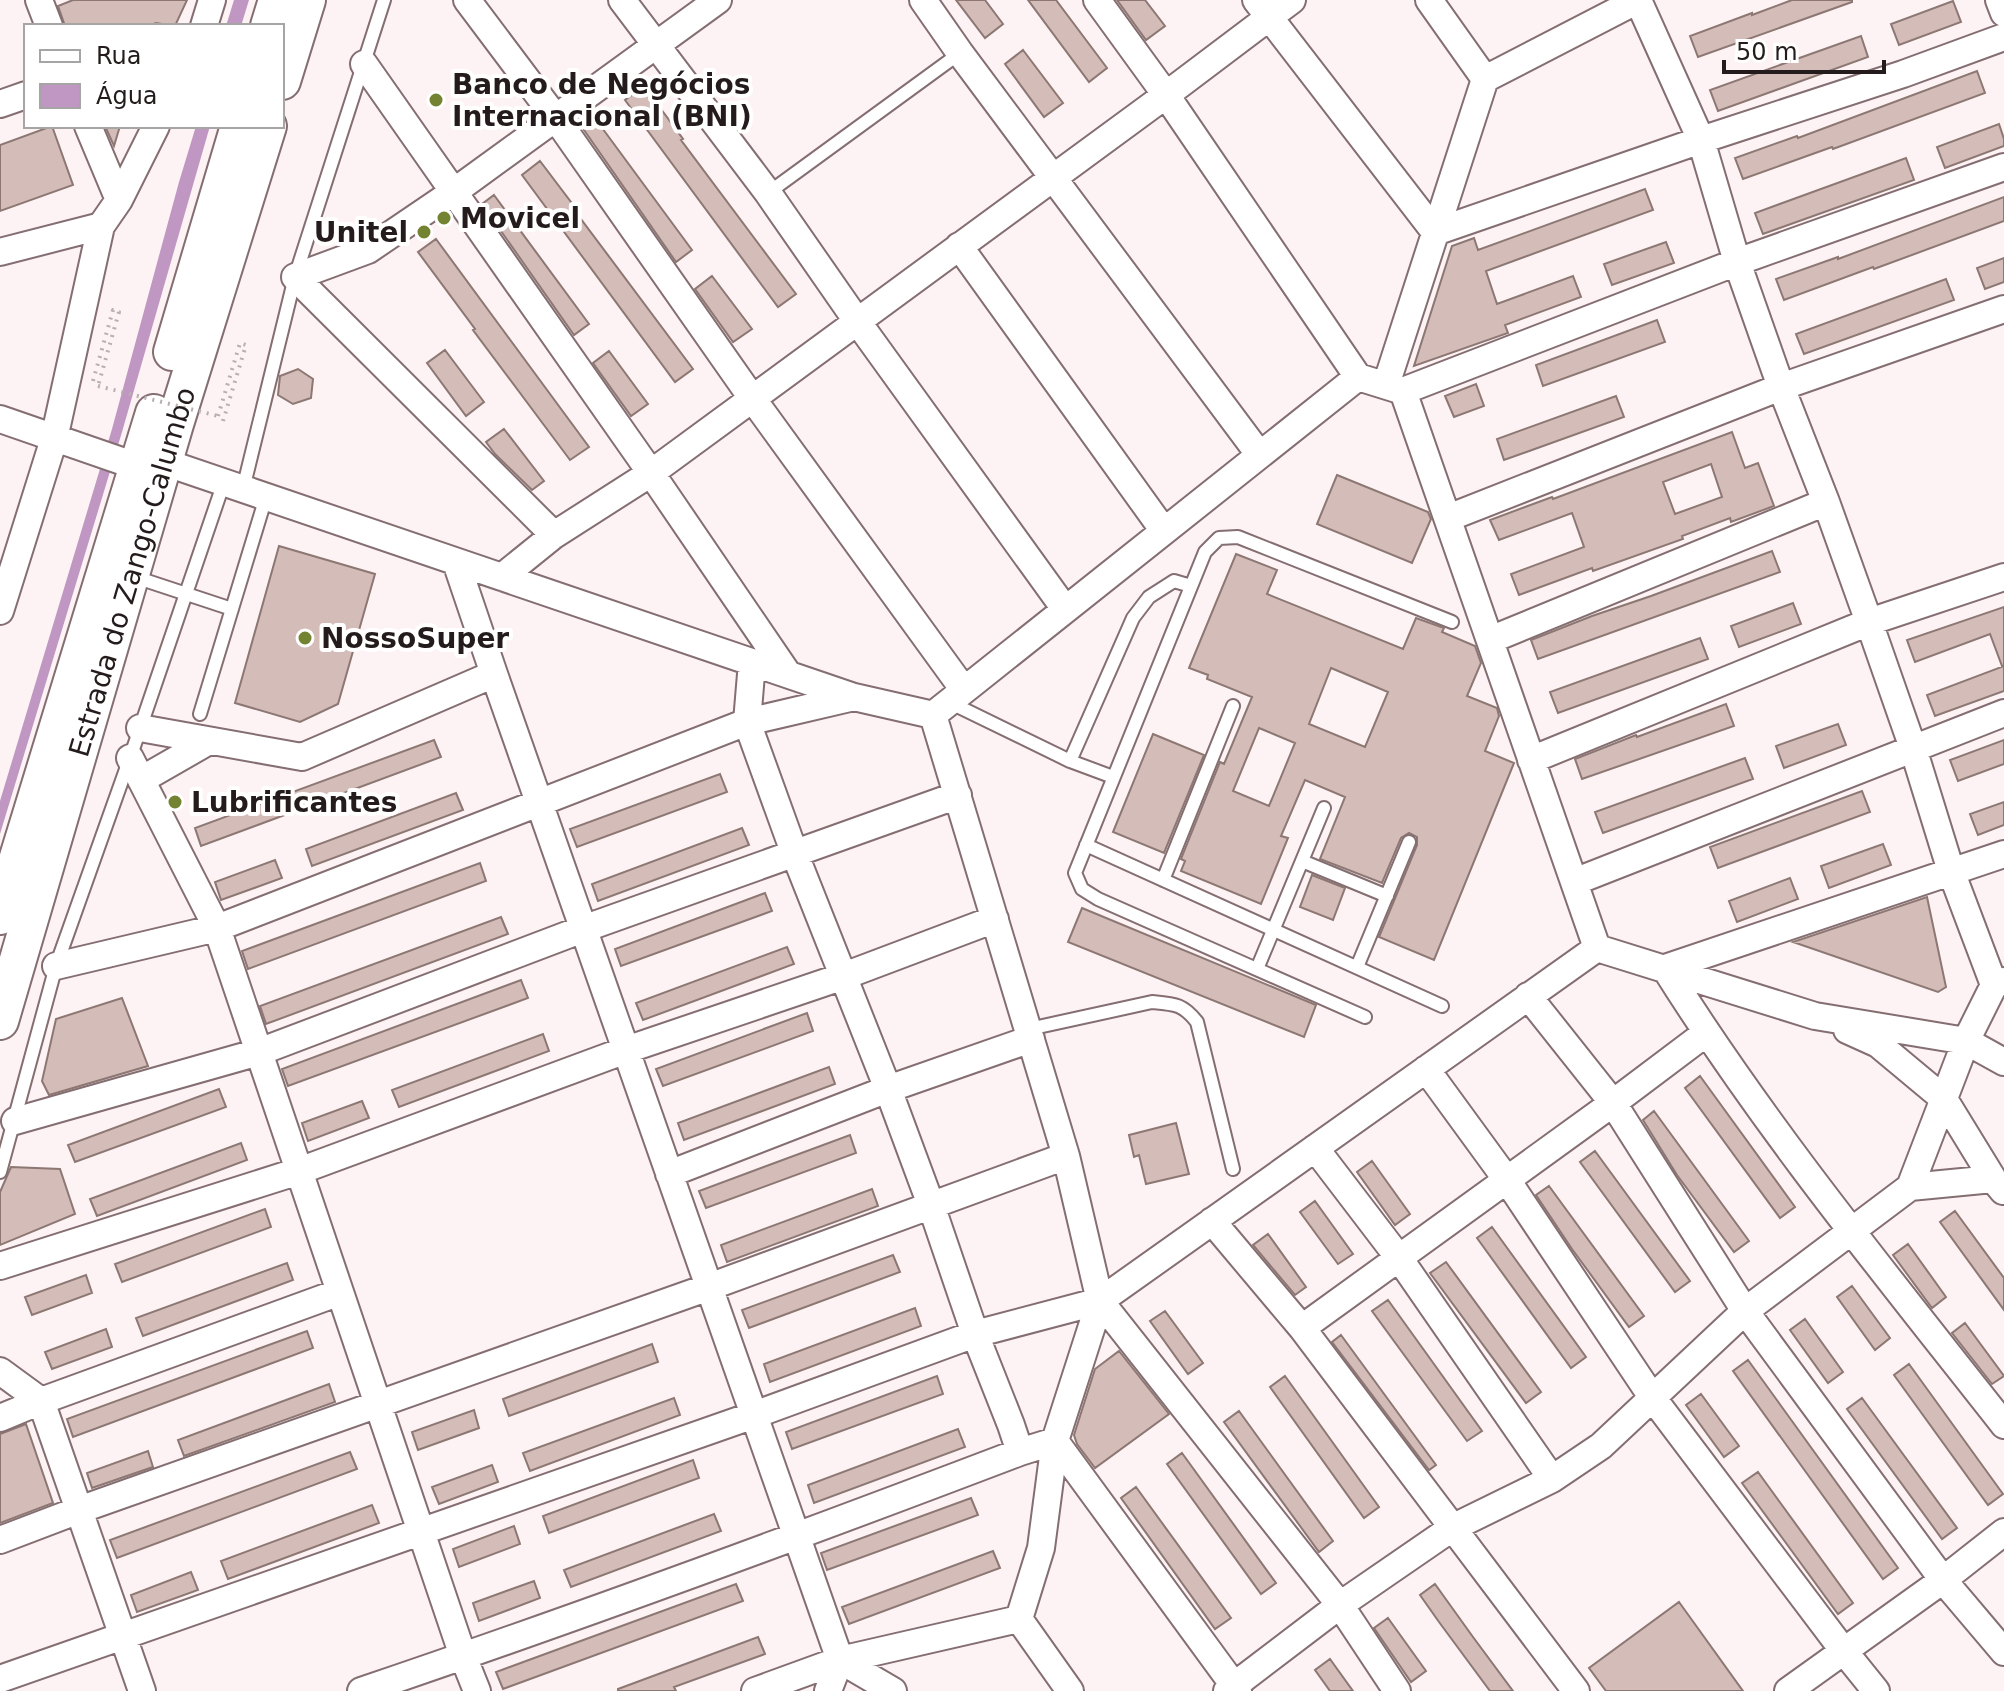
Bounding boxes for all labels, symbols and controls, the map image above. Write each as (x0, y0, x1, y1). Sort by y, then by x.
legend (24, 24, 284, 128)
scale bar (1724, 24, 1884, 74)
text: 50 m (1736, 38, 1798, 66)
text: Rua (96, 42, 142, 70)
place label: Banco de Negócios Internacional (BNI) (452, 68, 752, 133)
text: Água (96, 81, 158, 110)
marker: Banco de Negócios Internacional (BNI) (427, 91, 445, 109)
place label: Movicel (460, 202, 580, 235)
marker: Movicel (435, 209, 453, 227)
place label: Unitel (314, 216, 408, 249)
marker: Unitel (415, 223, 433, 241)
street label: Estrada do Zango-Calumbo (62, 383, 202, 761)
place label: NossoSuper (321, 622, 509, 655)
marker: NossoSuper (296, 629, 314, 647)
place label: Lubrificantes (191, 786, 397, 819)
marker: Lubrificantes (166, 793, 184, 811)

